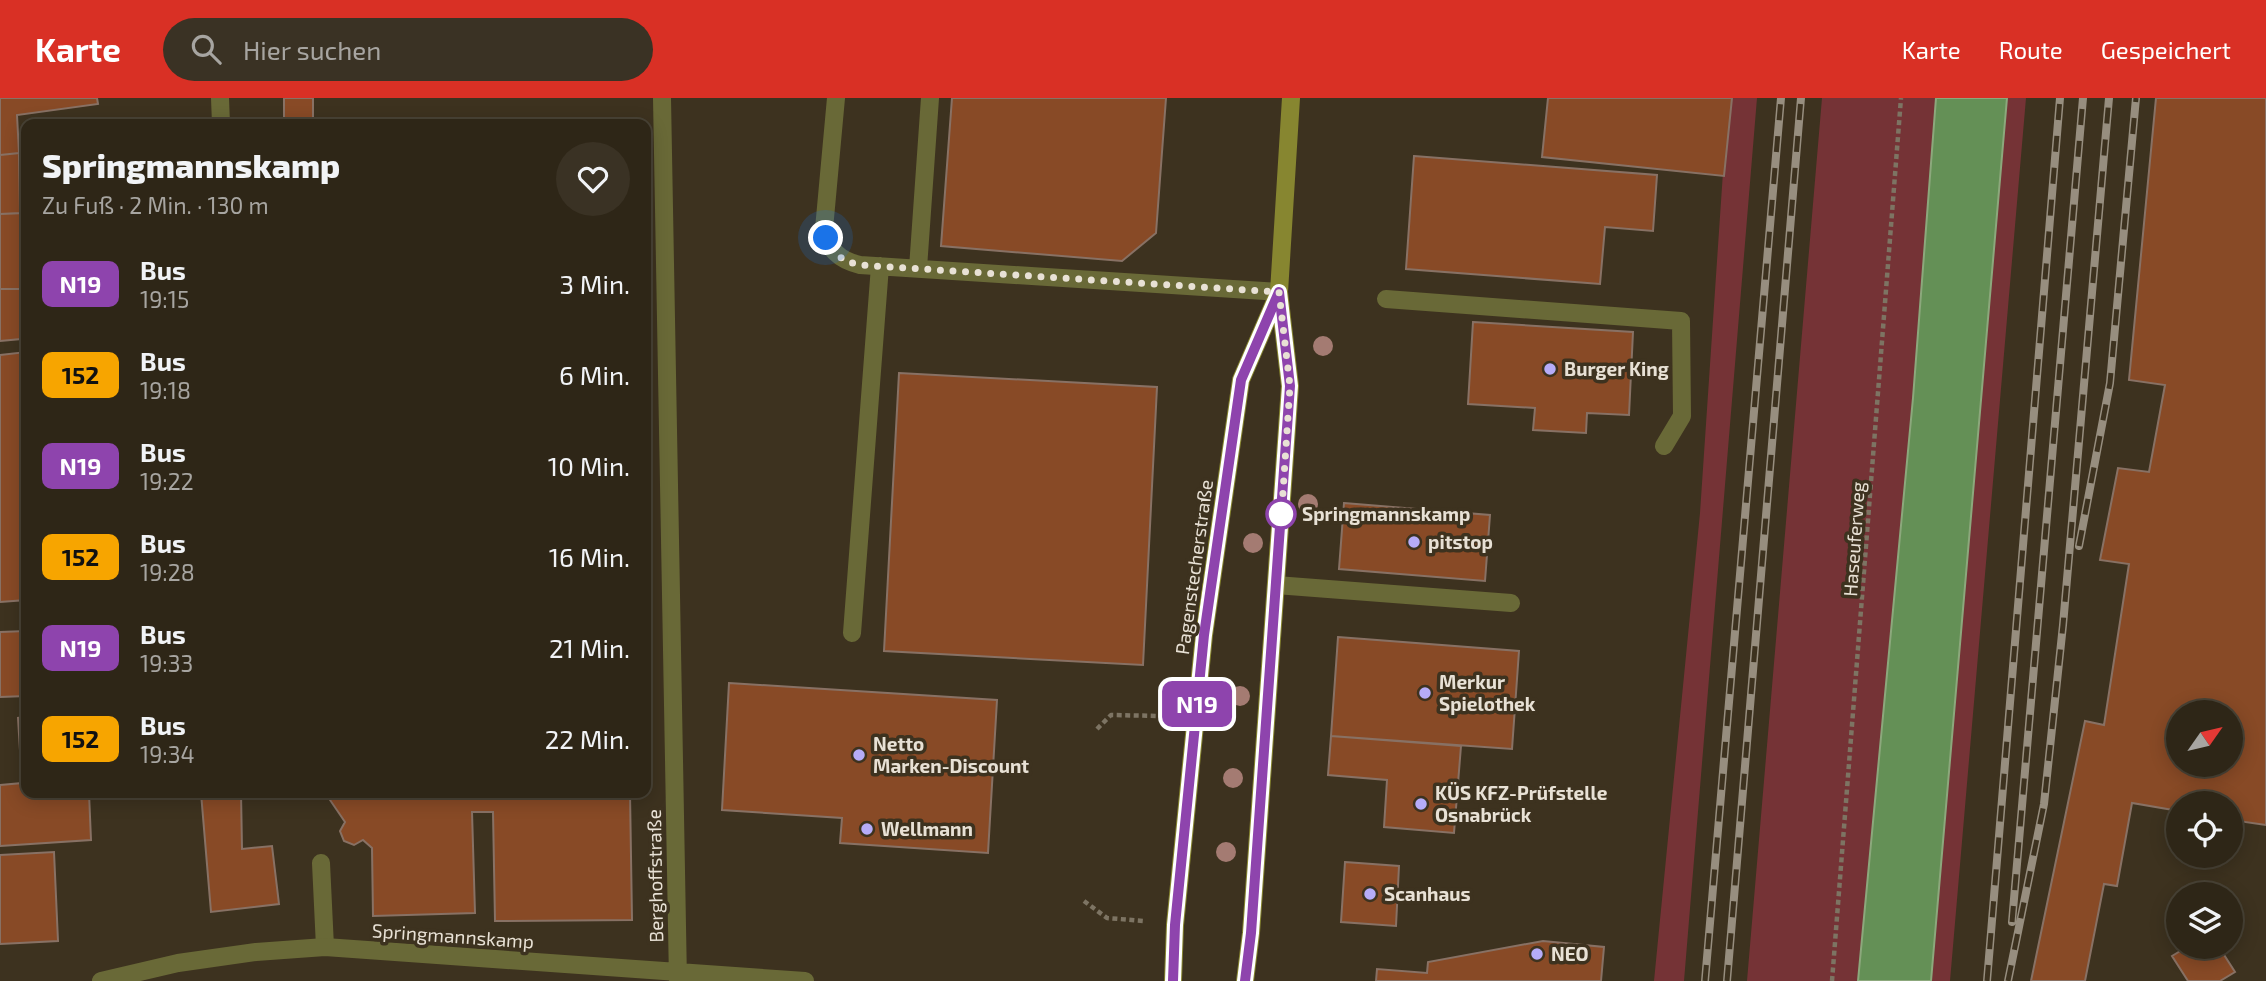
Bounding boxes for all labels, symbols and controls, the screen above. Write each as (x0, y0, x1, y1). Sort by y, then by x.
search box (163, 18, 653, 81)
text: Karte (35, 29, 121, 69)
icon: search (187, 30, 225, 68)
text: Hier suchen (243, 34, 381, 65)
text: Karte (1902, 35, 1961, 64)
text: Route (1999, 35, 2063, 64)
text: Gespeichert (2101, 35, 2231, 64)
button: heart (556, 142, 630, 216)
text: Springmannskamp (42, 145, 340, 185)
text: Zu Fuß · 2 Min. · 130 m (42, 191, 269, 219)
your location (808, 220, 843, 255)
text: Bus (140, 254, 186, 285)
text: 3 Min. (559, 268, 630, 299)
text: N19 (60, 269, 101, 298)
text: 19:15 (140, 285, 189, 313)
text: Bus (140, 345, 186, 376)
place label: Burger King (1564, 357, 1669, 380)
text: 6 Min. (559, 359, 630, 390)
text: 152 (62, 360, 99, 389)
marker: Burger King (1542, 361, 1558, 377)
text: 19:18 (140, 376, 191, 404)
text: Bus (140, 436, 186, 467)
text: 10 Min. (548, 450, 630, 481)
text: N19 (60, 451, 101, 480)
text: 19:22 (140, 467, 194, 495)
street label: Pagenstecherstraße (1170, 478, 1217, 656)
street label: Haseuferweg (1838, 480, 1869, 597)
marker: Springmannskamp (1266, 499, 1296, 529)
place label: Springmannskamp (1302, 502, 1470, 525)
text: Bus (140, 527, 186, 558)
place label: pitstop (1428, 530, 1493, 553)
marker: pitstop (1406, 534, 1422, 550)
text: 16 Min. (549, 541, 630, 572)
text: 152 (62, 542, 99, 571)
text: 19:28 (140, 558, 195, 586)
text: Bus (140, 618, 186, 649)
text: 21 Min. (549, 632, 630, 663)
text: N19 (60, 633, 101, 662)
text: 19:33 (140, 649, 193, 677)
place label: Merkur Spielothek (1439, 670, 1536, 715)
line badge: N19 (1157, 681, 1237, 727)
marker: Merkur Spielothek (1417, 685, 1433, 701)
text: N19 (1176, 689, 1218, 718)
north arrow (2166, 700, 2244, 777)
map controls (2166, 700, 2243, 959)
text: Bus (140, 709, 186, 740)
text: 22 Min. (545, 723, 630, 754)
text: 152 (62, 724, 99, 753)
place label: Netto Marken-Discount (873, 732, 1029, 777)
text: 19:34 (140, 740, 195, 768)
marker: Netto Marken-Discount (851, 747, 867, 763)
place label: KÜS KFZ-Prüfstelle Osnabrück (1435, 781, 1608, 826)
button: locate (2166, 791, 2243, 868)
marker: KÜS KFZ-Prüfstelle Osnabrück (1413, 796, 1429, 812)
street label: Berghoffstraße (642, 809, 667, 943)
place label: Wellmann (881, 817, 973, 840)
marker: Wellmann (859, 821, 875, 837)
place label: Scanhaus (1384, 882, 1471, 905)
button: layers (2166, 882, 2243, 959)
marker: Scanhaus (1362, 886, 1378, 902)
street label: Springmannskamp (371, 918, 535, 953)
place label: NEO (1551, 942, 1589, 965)
marker: NEO (1529, 946, 1545, 962)

